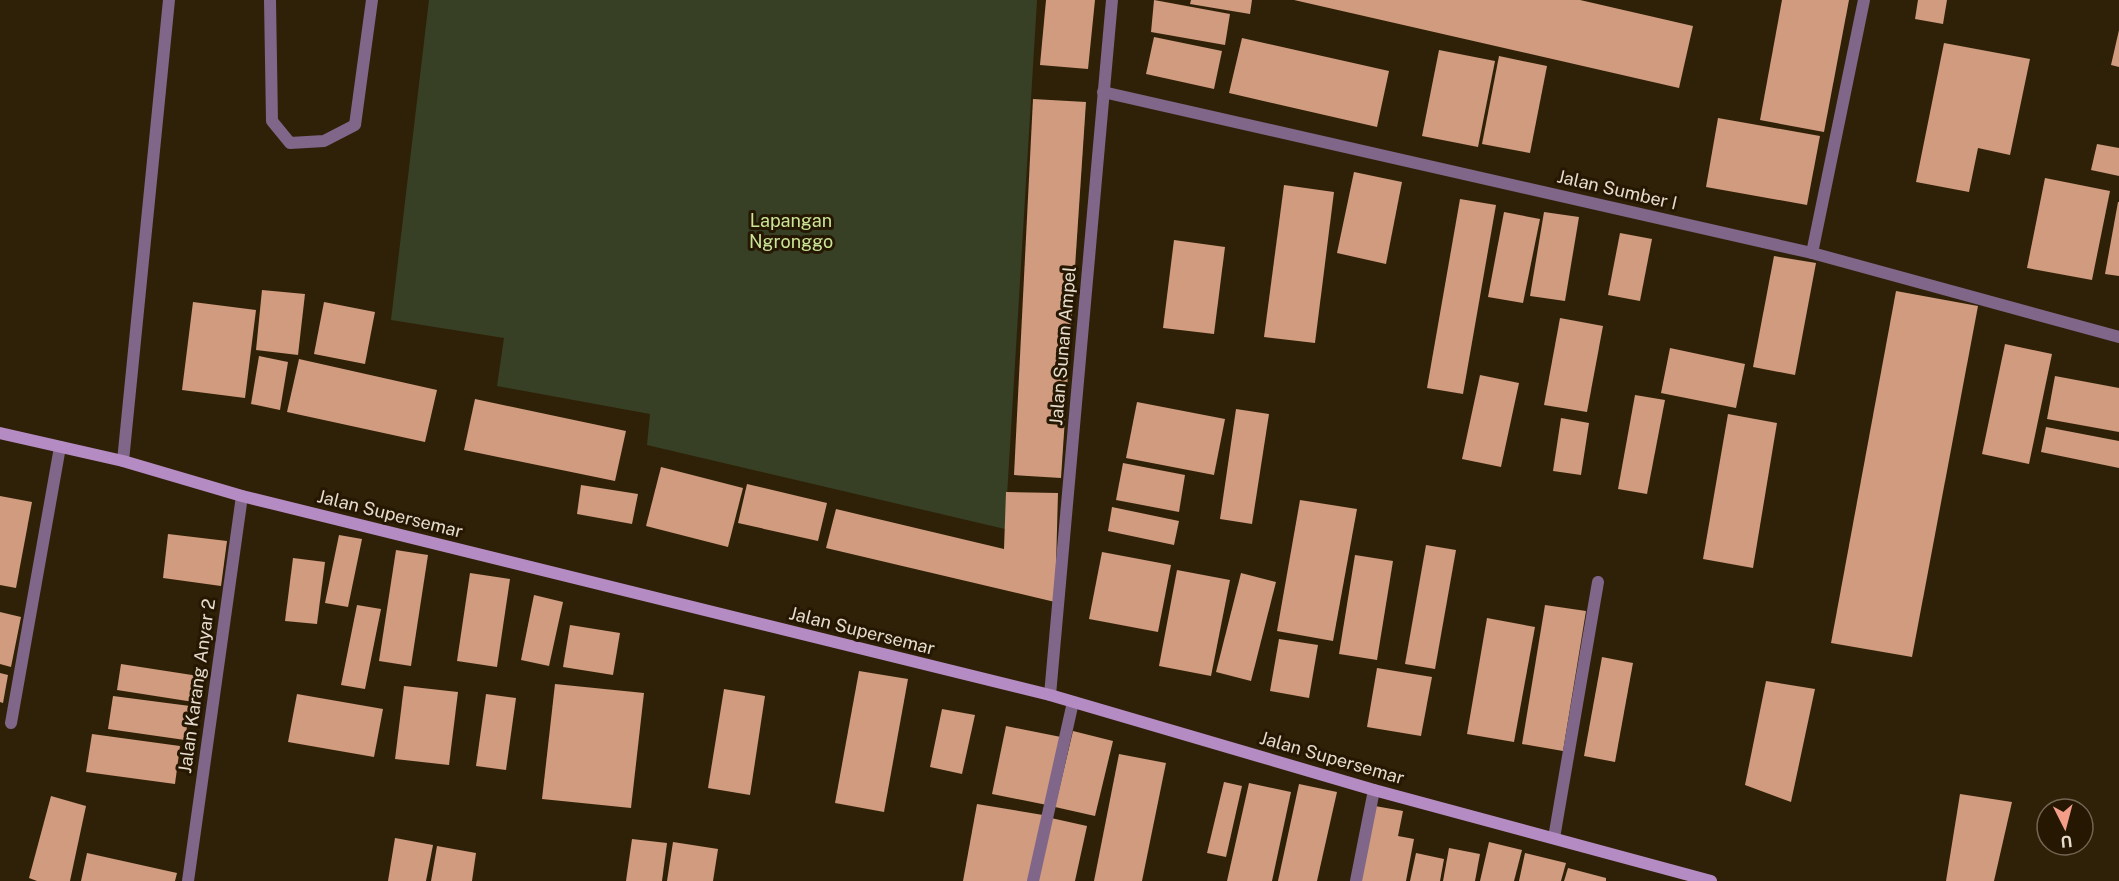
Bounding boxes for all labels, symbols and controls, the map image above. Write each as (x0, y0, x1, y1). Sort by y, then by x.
street label: Jalan Sumber I (1555, 165, 1679, 214)
park label: Lapangan Ngronggo (749, 210, 833, 252)
street label: Jalan Sunan Ampel (1045, 266, 1080, 426)
street label: Jalan Supersemar (315, 485, 465, 542)
street label: Jalan Karang Anyar 2 (174, 597, 219, 775)
street label: Jalan Supersemar (787, 602, 937, 659)
street label: Jalan Supersemar (1257, 727, 1407, 788)
north arrow (2035, 797, 2095, 857)
text: U (2060, 831, 2073, 851)

